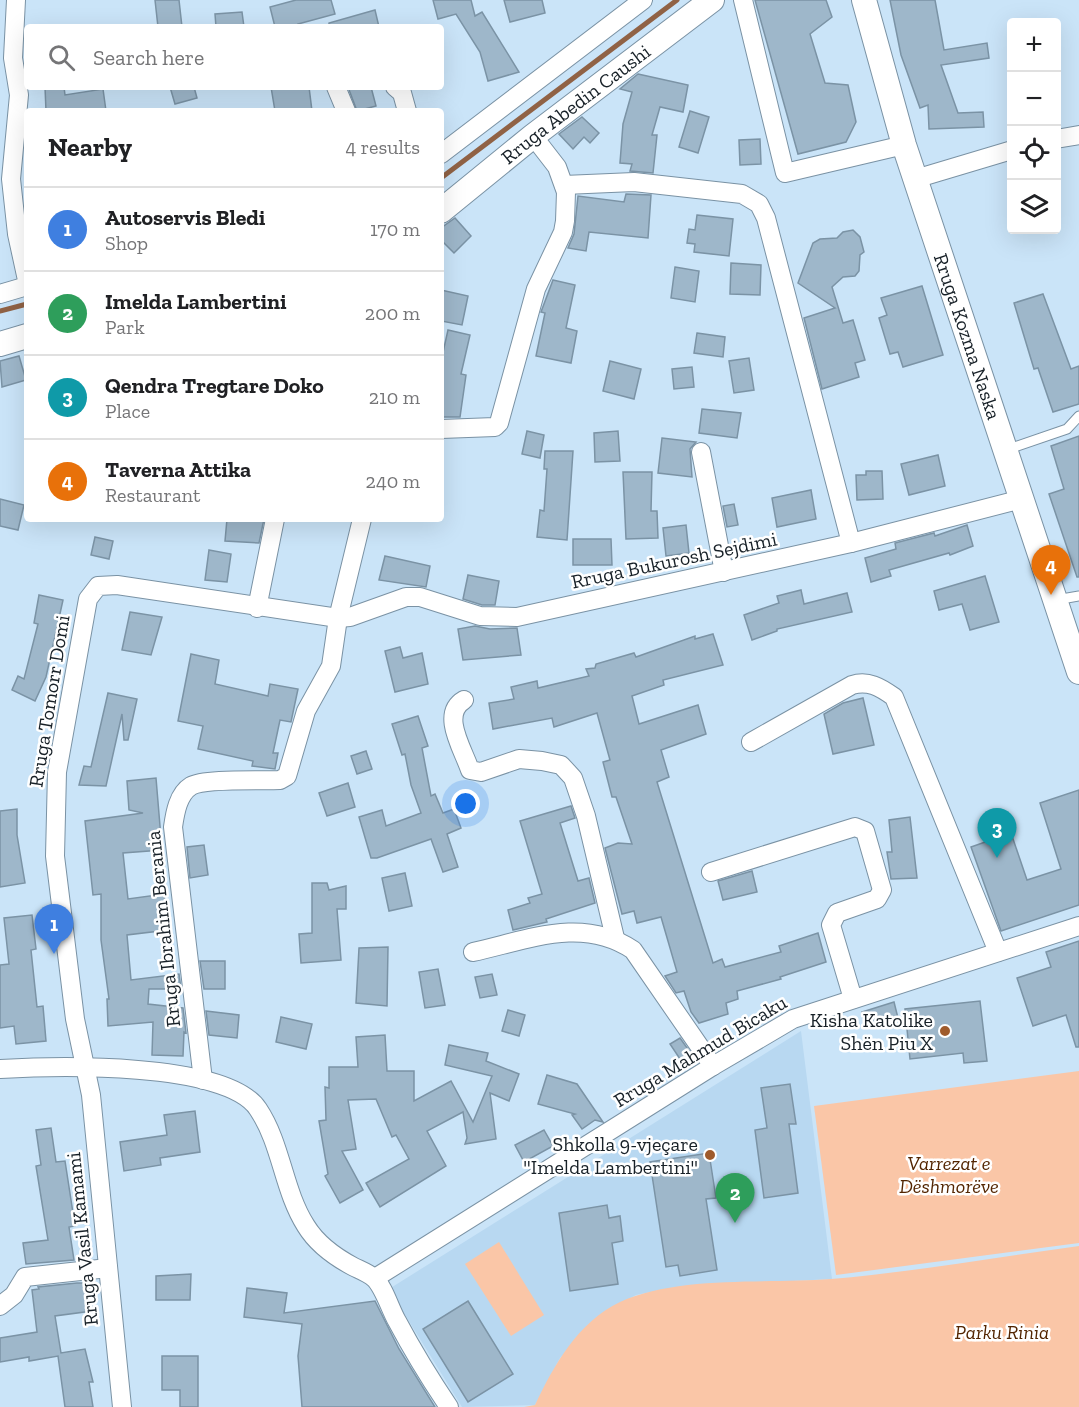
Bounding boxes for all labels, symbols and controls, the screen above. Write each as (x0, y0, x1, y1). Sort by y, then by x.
map controls (1007, 18, 1061, 234)
button: + (1007, 18, 1061, 72)
search box (24, 24, 444, 90)
street label: Rruga Abedin Caushi (496, 39, 655, 169)
icon: search (45, 41, 78, 74)
text: Search here (93, 44, 204, 71)
button: − (1007, 72, 1061, 126)
button: locate (1007, 126, 1061, 180)
text: Nearby (48, 131, 132, 163)
text: 4 results (345, 135, 420, 159)
button: layers (1007, 180, 1061, 234)
text: Autoservis Bledi (105, 204, 265, 231)
text: 1 (63, 217, 72, 241)
text: 170 m (370, 217, 420, 241)
text: Shop (105, 231, 148, 255)
street label: Rruga Kozma Naska (929, 250, 1006, 423)
text: Imelda Lambertini (105, 288, 287, 315)
text: 2 (62, 301, 73, 325)
text: 200 m (365, 301, 420, 325)
text: Park (105, 315, 145, 339)
text: Qendra Tregtare Doko (105, 372, 324, 399)
text: 3 (62, 385, 73, 409)
text: 210 m (369, 385, 420, 409)
text: Place (105, 399, 150, 423)
text: Taverna Attika (105, 456, 251, 483)
text: 4 (62, 469, 73, 493)
text: 240 m (366, 469, 420, 493)
text: Restaurant (105, 483, 201, 507)
street label: Rruga Bukurosh Sejdimi (569, 526, 779, 594)
pin: 4 (1032, 546, 1070, 595)
street label: Rruga Tomorr Domi (24, 613, 75, 789)
your location (451, 789, 480, 818)
pin: 3 (978, 808, 1016, 858)
street label: Rruga Ibrahim Berania (141, 829, 185, 1028)
pin: 1 (34, 904, 74, 954)
street label: Rruga Mahmud Bicaku (609, 990, 791, 1112)
place label: Kisha Katolike Shën Piu X (810, 1008, 933, 1055)
marker: Kisha Katolike Shën Piu X (938, 1024, 952, 1038)
place label: Shkolla 9-vjeçare "Imelda Lambertini" (523, 1132, 698, 1179)
marker: Shkolla 9-vjeçare "Imelda Lambertini" (703, 1148, 717, 1162)
street label: Rruga Vasil Kamami (61, 1151, 103, 1327)
park label: Varrezat e Dëshmorëve (899, 1151, 999, 1198)
pin: 2 (716, 1174, 754, 1223)
park label: Parku Rinia (955, 1320, 1049, 1344)

